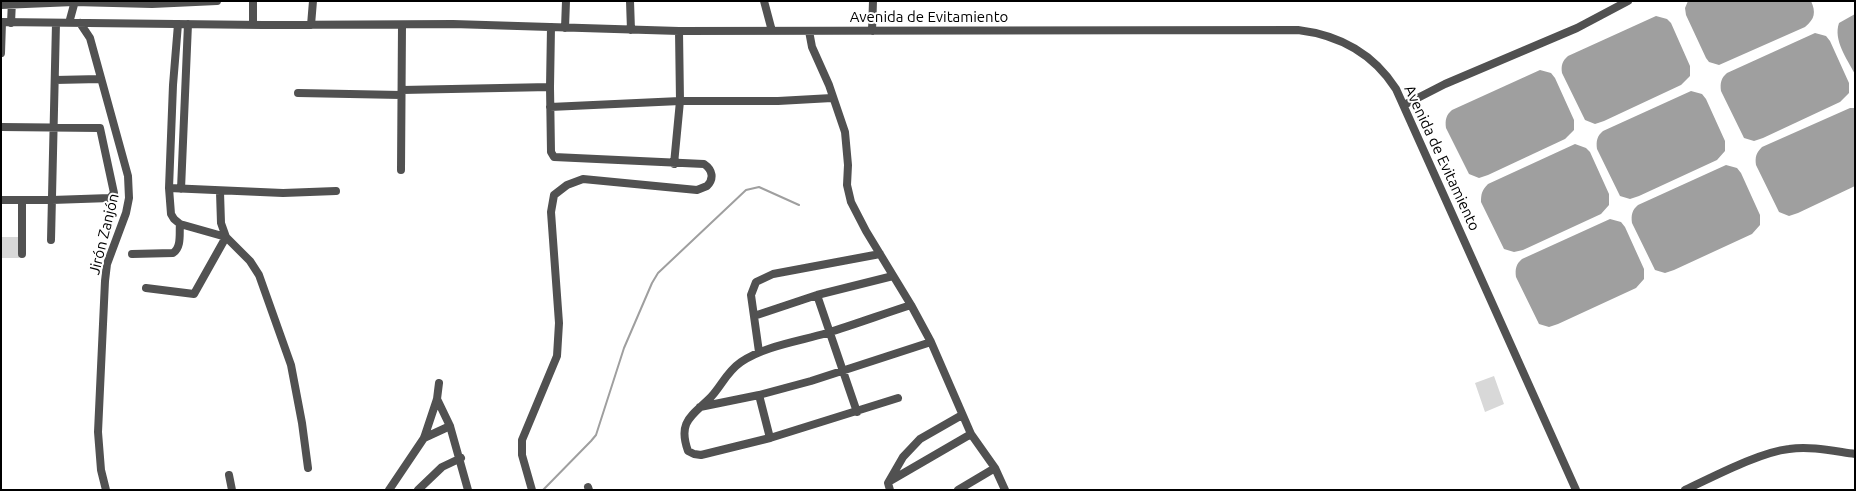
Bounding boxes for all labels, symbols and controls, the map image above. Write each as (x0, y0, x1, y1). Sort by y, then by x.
street label: Avenida de Evitamiento (850, 8, 1008, 26)
street label: Avenida de Evitamiento (1400, 82, 1484, 234)
street label: Jirón Zanjón (85, 191, 123, 277)

